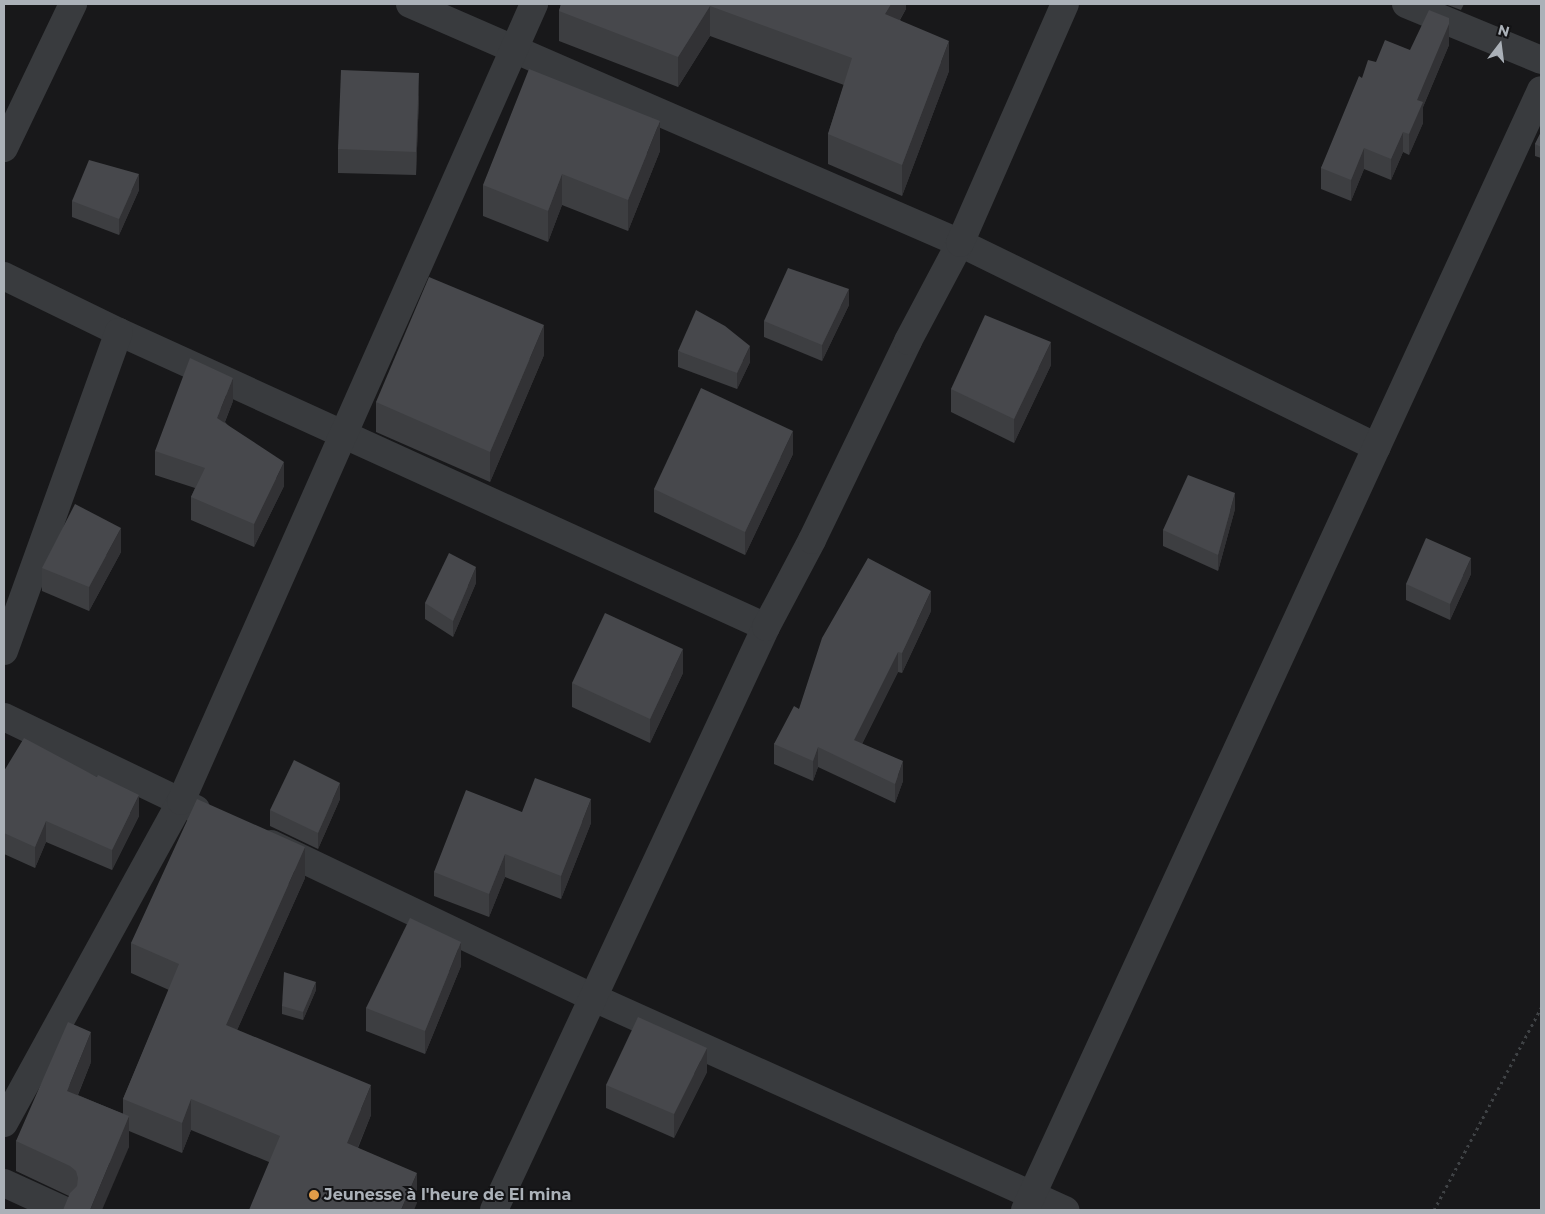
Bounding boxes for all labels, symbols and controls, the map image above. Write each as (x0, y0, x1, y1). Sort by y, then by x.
north arrow (1475, 20, 1525, 70)
text: N (1496, 20, 1512, 41)
place label: Jeunesse à l'heure de El mina (324, 1185, 571, 1205)
marker: Jeunesse à l'heure de El mina (308, 1189, 320, 1201)

